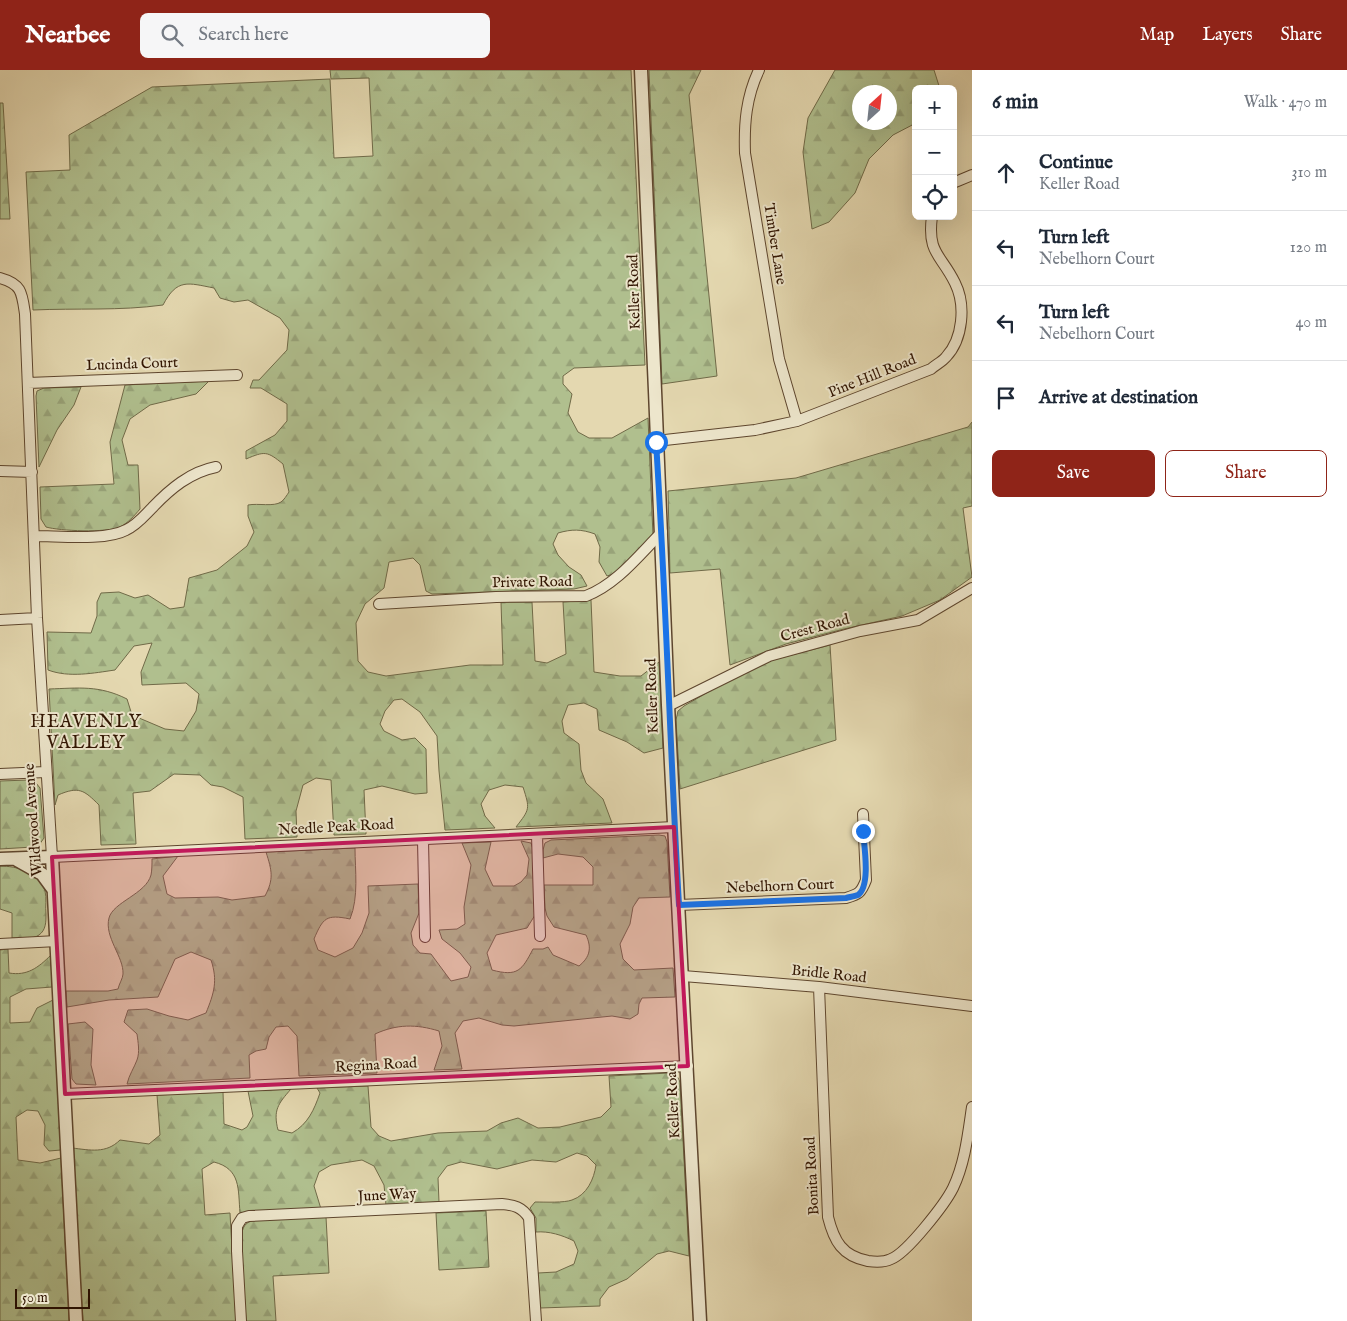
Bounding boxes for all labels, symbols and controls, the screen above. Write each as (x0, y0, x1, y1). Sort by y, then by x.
search box (140, 13, 490, 58)
text: Nearbee (25, 20, 110, 51)
icon: search (158, 21, 186, 49)
text: Search here (198, 23, 289, 47)
text: Map (1140, 24, 1174, 47)
text: Layers (1202, 24, 1253, 47)
text: Share (1281, 24, 1322, 47)
north arrow (852, 85, 897, 130)
map controls (912, 85, 957, 220)
button: + (912, 85, 957, 130)
text: 6 min (992, 89, 1038, 116)
text: Walk · 470 m (1244, 93, 1327, 113)
button: − (912, 130, 957, 175)
text: Continue (1039, 151, 1113, 175)
icon: ahead (992, 159, 1020, 187)
text: 310 m (1291, 163, 1327, 183)
button: locate (912, 175, 957, 220)
text: Keller Road (1039, 175, 1119, 195)
street label: Timber Lane (759, 202, 791, 286)
text: Turn left (1039, 226, 1110, 250)
icon: left (992, 234, 1020, 262)
text: 120 m (1290, 238, 1327, 258)
text: Nebelhorn Court (1039, 250, 1155, 270)
street label: Keller Road (623, 253, 645, 330)
text: Turn left (1039, 301, 1110, 325)
icon: left (992, 309, 1020, 337)
text: 40 m (1295, 313, 1327, 333)
text: Nebelhorn Court (1039, 325, 1155, 345)
street label: Pine Hill Road (825, 349, 920, 402)
street label: Lucinda Court (86, 353, 178, 375)
icon: arrive (992, 384, 1020, 412)
text: Arrive at destination (1039, 386, 1198, 410)
route start (645, 431, 668, 454)
button: Save (992, 450, 1155, 497)
button: Share (1165, 450, 1327, 497)
street label: Private Road (492, 572, 573, 592)
street label: Crest Road (778, 609, 853, 646)
street label: Keller Road (641, 657, 663, 734)
district label: HEAVENLY VALLEY (30, 711, 142, 755)
street label: Wildwood Avenue (20, 763, 46, 877)
street label: Needle Peak Road (278, 814, 395, 840)
route end (852, 820, 875, 843)
street label: Nebelhorn Court (725, 875, 835, 897)
street label: Bridle Road (790, 961, 869, 987)
street label: Regina Road (335, 1053, 418, 1077)
street label: Keller Road (661, 1062, 684, 1139)
street label: Bonita Road (800, 1135, 824, 1216)
street label: June Way (355, 1184, 417, 1206)
scale bar (15, 1286, 90, 1309)
text: 50 m (22, 1289, 48, 1307)

